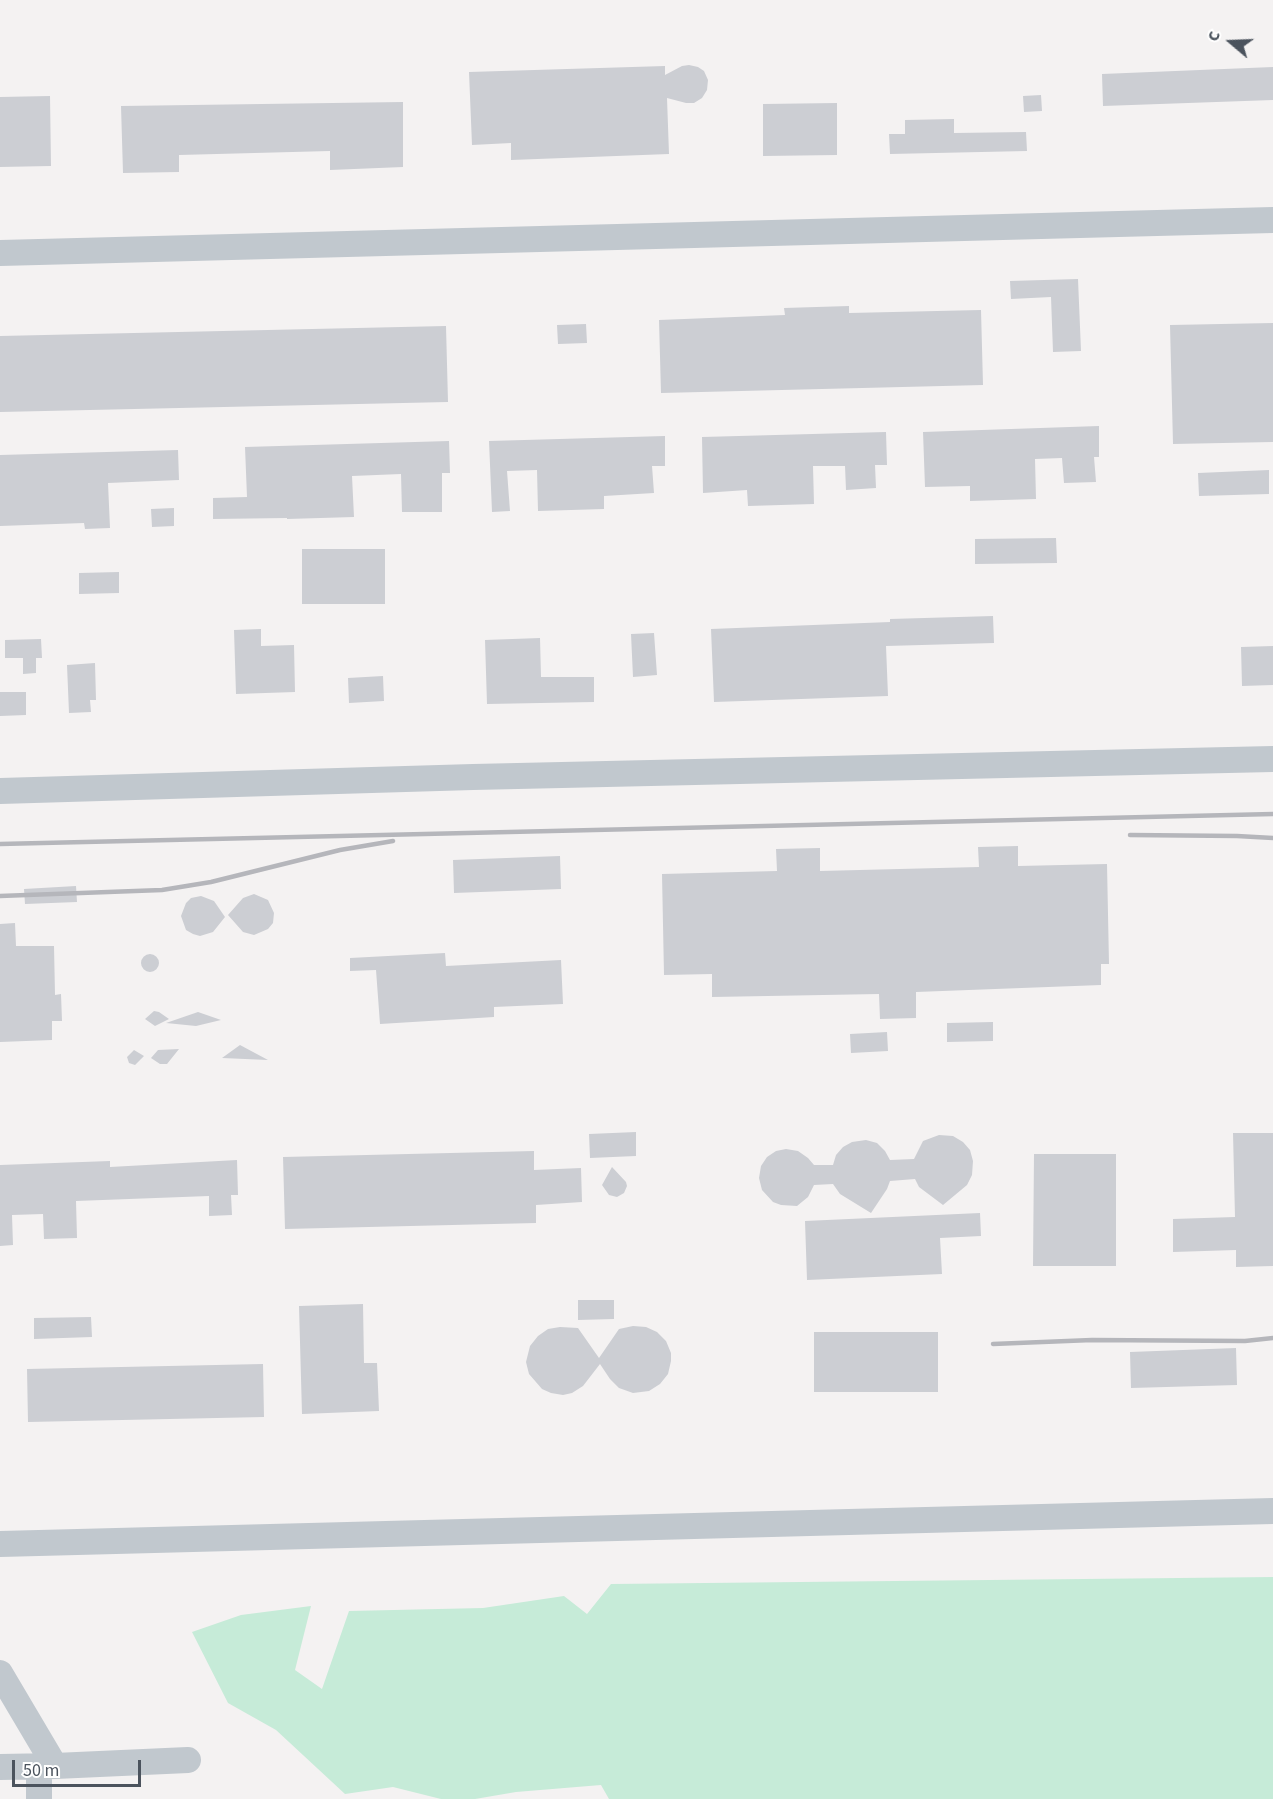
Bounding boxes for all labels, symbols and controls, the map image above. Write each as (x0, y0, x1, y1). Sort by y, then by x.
north arrow (1201, 12, 1261, 72)
text: С (1202, 28, 1226, 44)
scale bar (15, 1748, 144, 1786)
text: 50 m (23, 1758, 59, 1783)

